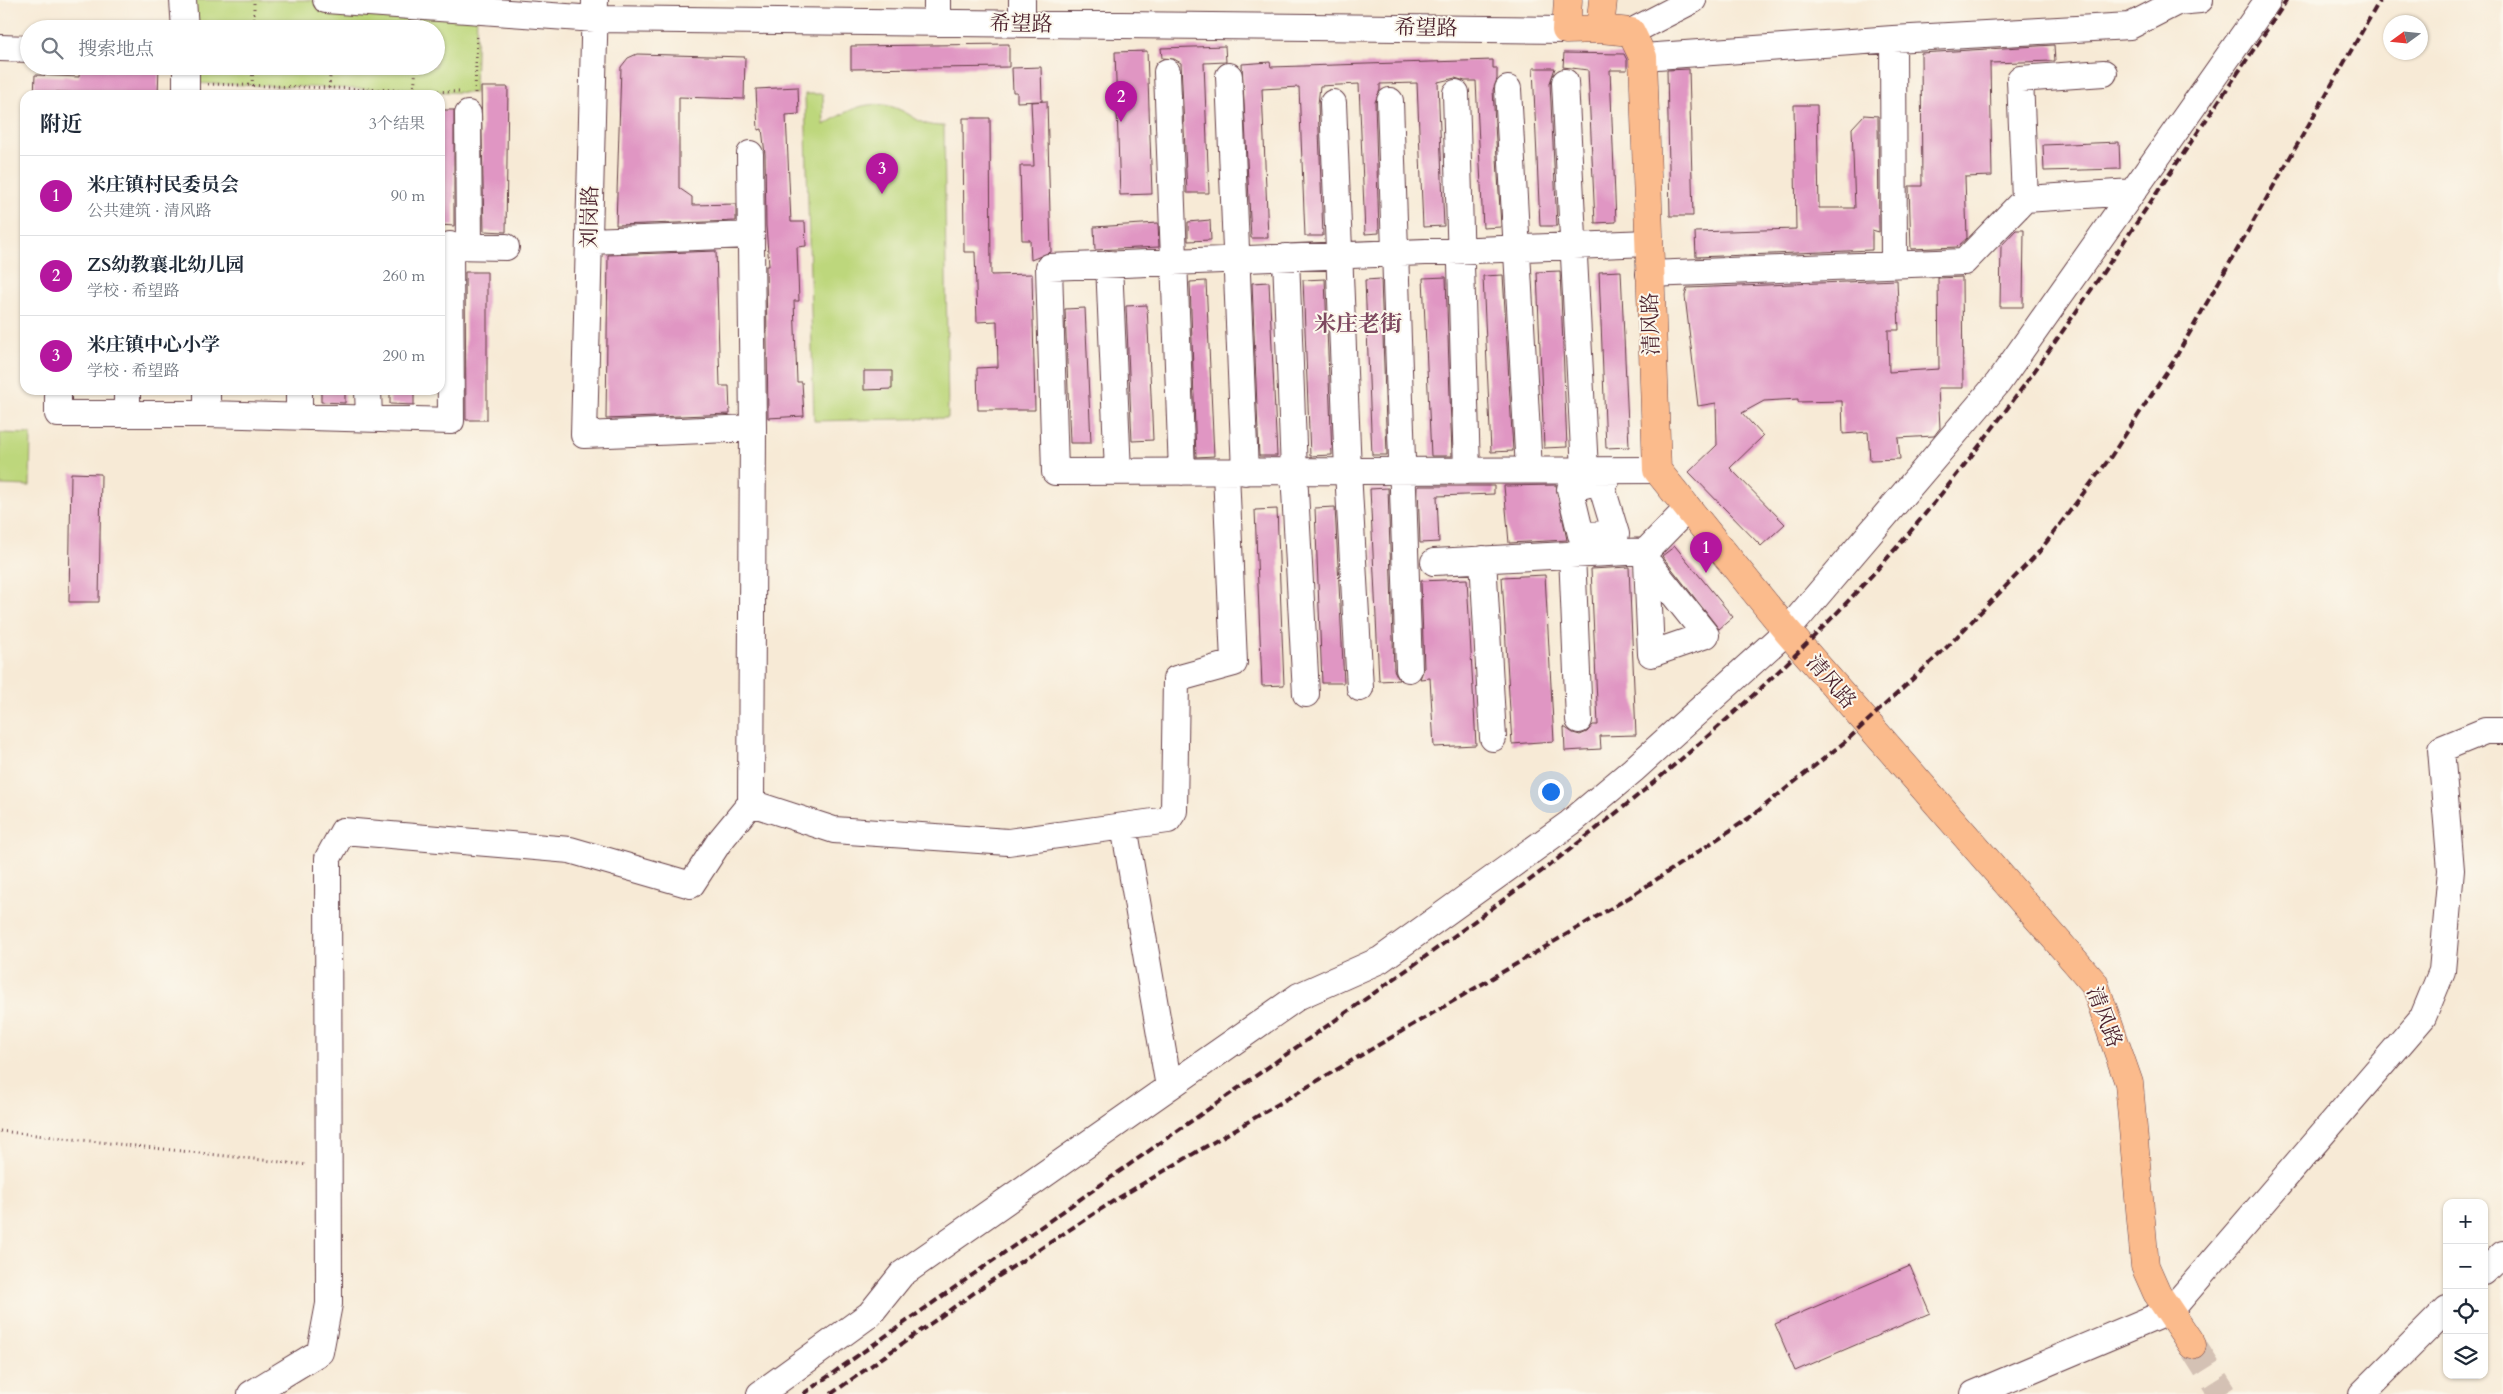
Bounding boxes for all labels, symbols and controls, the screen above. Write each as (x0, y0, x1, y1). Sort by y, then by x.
street label: 希望路 (989, 9, 1053, 39)
street label: 希望路 (1394, 13, 1458, 43)
north arrow (2383, 15, 2428, 60)
search box (20, 20, 445, 75)
icon: search (38, 34, 66, 62)
text: 搜索地点 (78, 36, 154, 62)
pin: 2 (1105, 81, 1137, 122)
text: 附近 (40, 110, 82, 139)
text: 3个结果 (369, 113, 425, 135)
pin: 3 (866, 153, 898, 194)
text: 米庄镇村民委员会 (87, 172, 239, 198)
text: 1 (52, 185, 60, 207)
text: 90 m (391, 185, 425, 207)
street label: 刘岗路 (575, 185, 605, 249)
text: 公共建筑 · 清风路 (87, 200, 212, 222)
text: ZS幼教襄北幼儿园 (87, 252, 244, 278)
text: 2 (52, 265, 60, 287)
text: 260 m (383, 265, 425, 287)
text: 学校 · 希望路 (87, 280, 180, 302)
street label: 清风路 (1635, 292, 1667, 356)
district label: 米庄老街 (1314, 309, 1402, 339)
text: 米庄镇中心小学 (87, 332, 220, 358)
text: 3 (52, 345, 60, 367)
text: 290 m (383, 345, 425, 367)
text: 学校 · 希望路 (87, 360, 180, 382)
pin: 1 (1690, 532, 1722, 573)
street label: 清风路 (1799, 649, 1863, 715)
your location (1538, 779, 1564, 805)
street label: 清风路 (2079, 982, 2129, 1052)
map controls (2443, 1199, 2488, 1379)
button: + (2443, 1199, 2488, 1244)
button: − (2443, 1244, 2488, 1289)
button: locate (2443, 1289, 2488, 1334)
button: layers (2443, 1334, 2488, 1379)

